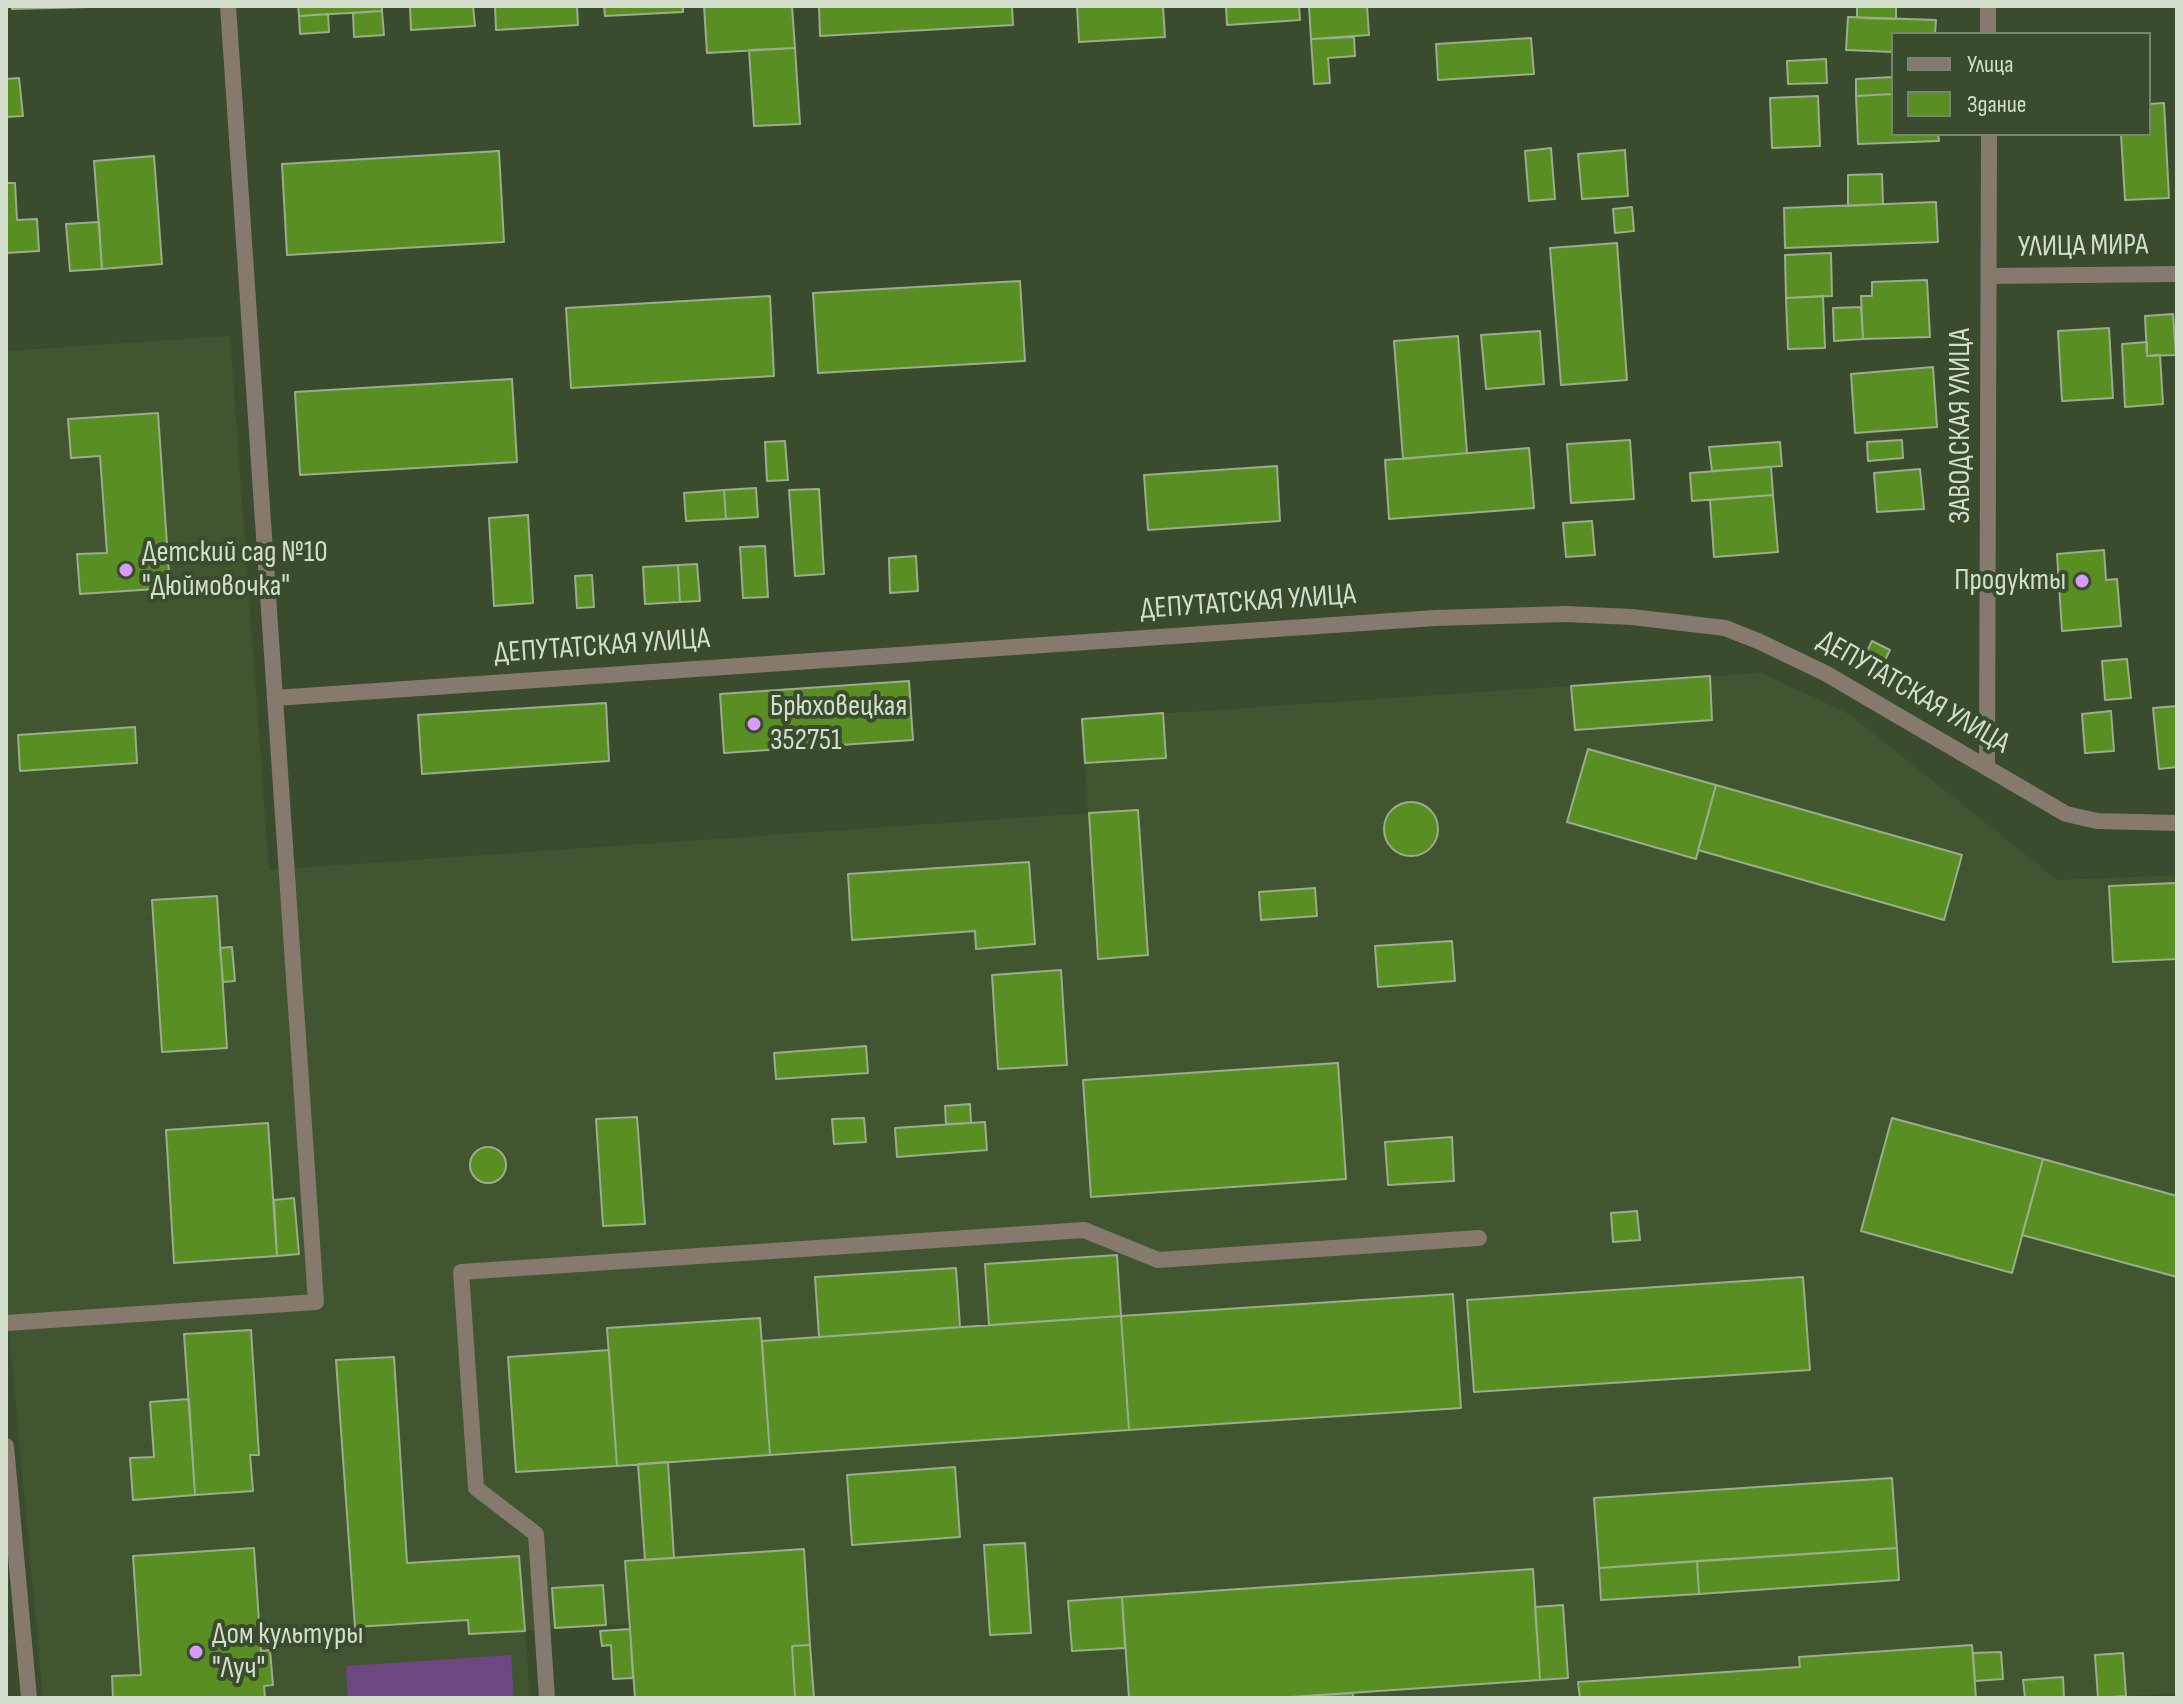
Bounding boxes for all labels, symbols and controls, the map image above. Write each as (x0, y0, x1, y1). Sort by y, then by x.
legend (1891, 32, 2151, 136)
text: Улица (1967, 50, 2013, 79)
text: Здание (1967, 90, 2026, 119)
street label: УЛИЦА МИРА (2018, 228, 2148, 266)
street label: ЗАВОДСКАЯ УЛИЦА (1943, 328, 1979, 524)
place label: Детский сад №10 "Дюймовочка" (142, 535, 328, 606)
marker: Детский сад №10 "Дюймовочка" (117, 561, 135, 579)
place label: Продукты (1954, 563, 2066, 599)
marker: Продукты (2073, 572, 2091, 590)
street label: ДЕПУТАТСКАЯ УЛИЦА (1139, 578, 1357, 628)
street label: ДЕПУТАТСКАЯ УЛИЦА (493, 622, 711, 672)
street label: ДЕПУТАТСКАЯ УЛИЦА (1810, 623, 2016, 763)
place label: Брюховецкая 352751 (770, 689, 907, 760)
marker: Брюховецкая 352751 (745, 715, 763, 733)
place label: Дом культуры "Луч" (212, 1617, 363, 1688)
marker: Дом культуры "Луч" (187, 1643, 205, 1661)

